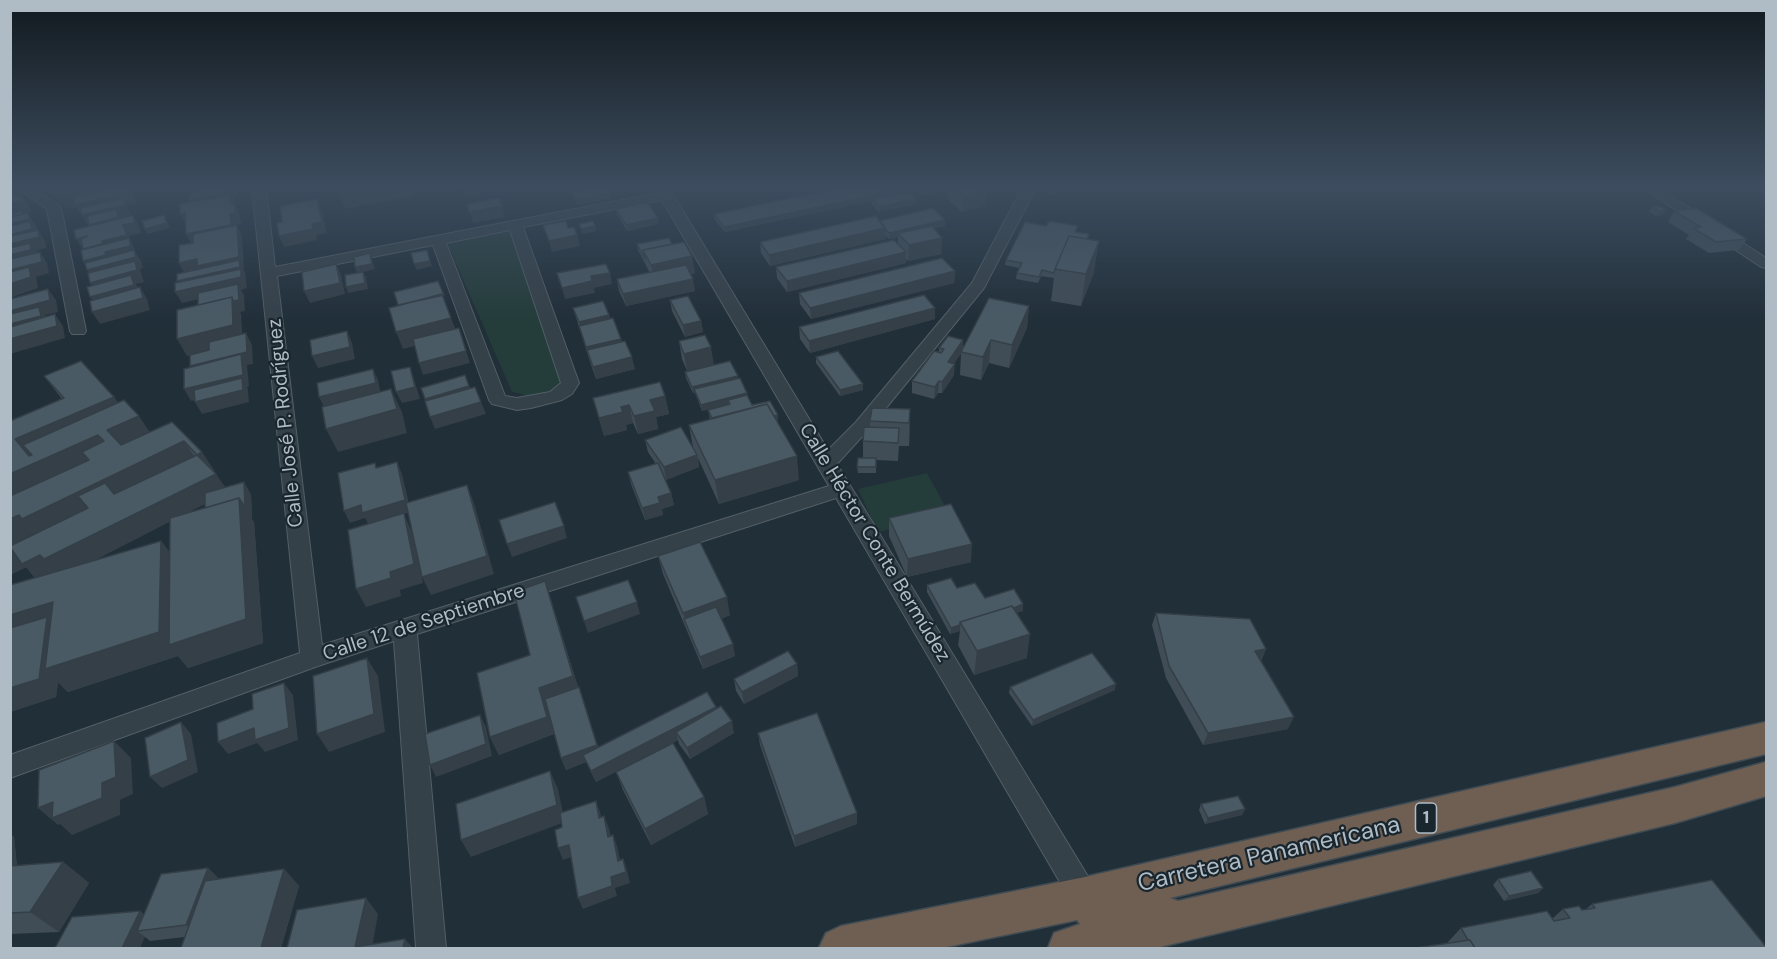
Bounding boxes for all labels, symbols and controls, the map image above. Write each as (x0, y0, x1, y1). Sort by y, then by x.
street label: Calle José P. Rodríguez (263, 318, 309, 528)
street label: Calle Héctor Conte Bermúdez (793, 419, 955, 667)
street label: Calle 12 de Septiembre (320, 579, 528, 667)
road number: 1 (1416, 803, 1436, 833)
street label: Carretera Panamericana (1135, 811, 1403, 899)

